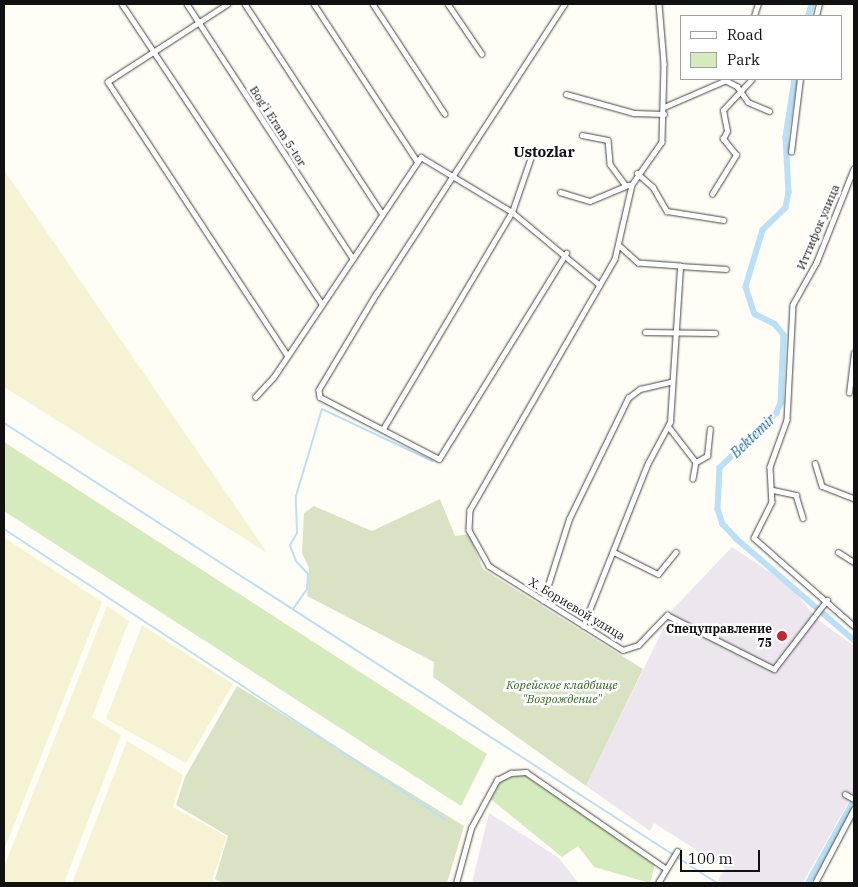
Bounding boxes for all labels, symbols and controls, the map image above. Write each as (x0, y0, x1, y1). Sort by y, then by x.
legend (680, 15, 843, 80)
text: Road (727, 25, 763, 44)
text: Park (727, 50, 760, 69)
street label: Bog'i Eram 5-tor (247, 83, 309, 169)
district label: Ustozlar (513, 143, 575, 161)
street label: Иттифок улица (793, 182, 843, 272)
water label: Bektemir (727, 411, 779, 461)
street label: Х. Бориевой улица (526, 575, 628, 643)
place label: Спецуправление 75 (666, 622, 772, 650)
marker: Спецуправление 75 (776, 630, 788, 642)
park label: Корейское кладбище "Возрождение" (506, 678, 618, 706)
scale bar (683, 840, 763, 872)
text: 100 m (688, 849, 733, 868)

